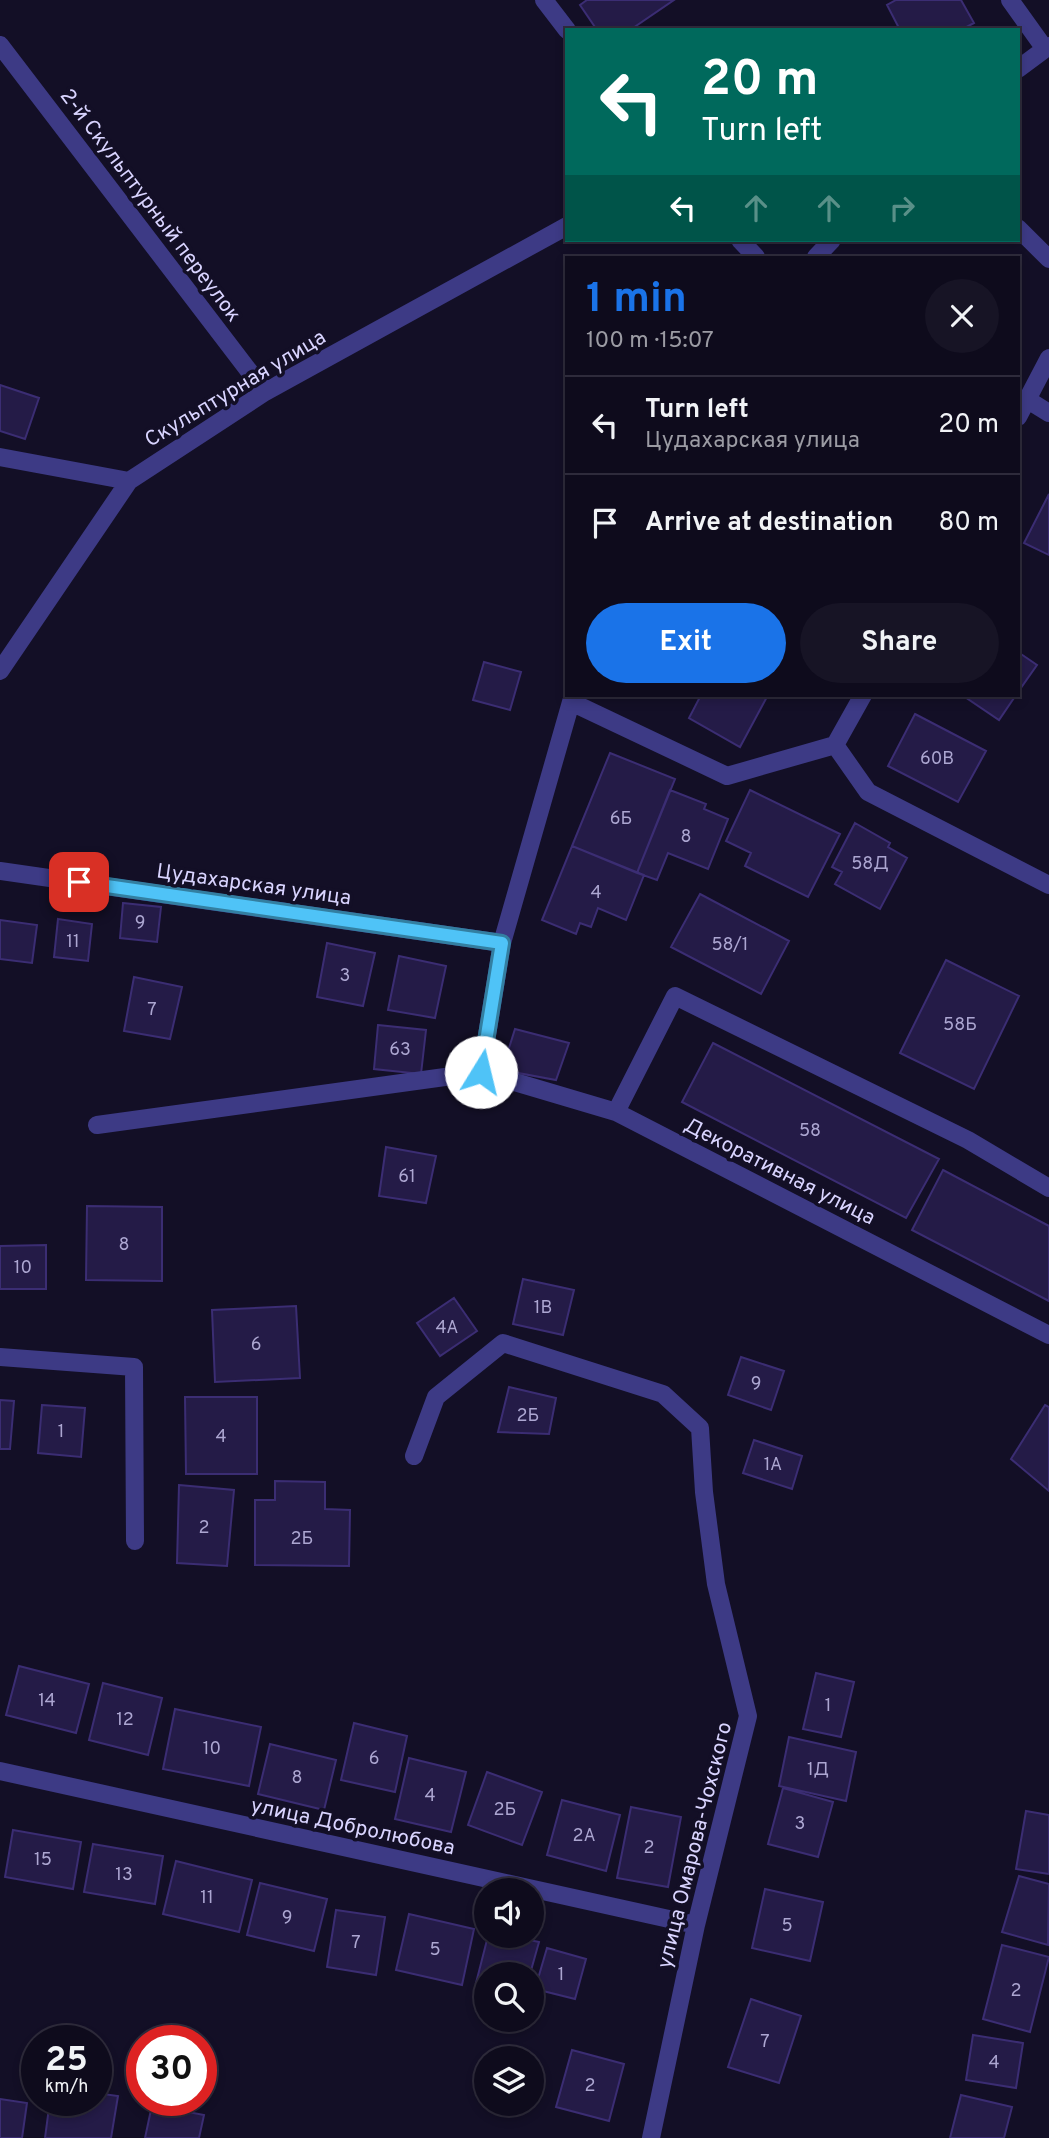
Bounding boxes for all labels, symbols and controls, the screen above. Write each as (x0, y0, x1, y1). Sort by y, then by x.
text: 20 m (701, 51, 818, 113)
icon: left (586, 56, 677, 147)
street label: 2-й Скульптурный переулок (53, 84, 246, 328)
text: Turn left (701, 112, 822, 152)
icon: left (664, 189, 702, 227)
icon: ahead (737, 189, 775, 227)
icon: ahead (810, 189, 848, 227)
icon: right (883, 189, 921, 227)
text: 1 min (586, 274, 687, 327)
button: close (925, 279, 999, 353)
street label: Скульптурная улица (140, 324, 331, 454)
text: 100 m · 15:07 (586, 327, 714, 356)
text: Turn left (645, 394, 749, 427)
icon: left (586, 406, 624, 444)
text: 20 m (938, 409, 999, 442)
text: Цудахарская улица (645, 427, 860, 456)
icon: arrive (586, 504, 624, 542)
text: Arrive at destination (645, 507, 893, 540)
text: 80 m (939, 507, 999, 540)
button: Exit (586, 603, 786, 683)
button: Share (800, 603, 999, 683)
house number: 60В (920, 748, 954, 771)
house number: 6Б (610, 808, 632, 831)
house number: 8 (681, 826, 692, 849)
pin (49, 852, 109, 912)
house number: 58Д (851, 853, 889, 876)
street label: Цудахарская улица (155, 858, 353, 913)
icon: arrive (60, 863, 98, 901)
house number: 4 (590, 882, 602, 905)
house number: 9 (135, 912, 145, 935)
house number: 11 (66, 931, 80, 954)
house number: 58/1 (711, 934, 749, 957)
house number: 3 (340, 965, 350, 988)
house number: 7 (147, 999, 157, 1022)
house number: 58Б (943, 1014, 977, 1037)
position arrow (444, 1035, 518, 1109)
house number: 63 (389, 1039, 411, 1062)
street label: Декоративная улица (679, 1112, 879, 1232)
house number: 58 (799, 1120, 821, 1143)
house number: 61 (398, 1166, 416, 1189)
house number: 8 (119, 1234, 130, 1257)
house number: 10 (14, 1257, 32, 1280)
house number: 1В (534, 1297, 552, 1320)
house number: 4А (435, 1317, 459, 1340)
house number: 6 (251, 1334, 261, 1357)
house number: 9 (751, 1373, 761, 1396)
house number: 2Б (517, 1405, 539, 1428)
house number: 1 (58, 1421, 64, 1444)
house number: 4 (215, 1426, 227, 1449)
house number: 1А (764, 1454, 782, 1477)
house number: 2 (198, 1517, 210, 1540)
house number: 2Б (291, 1528, 313, 1551)
house number: 14 (38, 1690, 56, 1713)
house number: 1 (825, 1695, 831, 1718)
house number: 12 (116, 1709, 134, 1732)
street label: улица Омарова-Чохского (652, 1719, 739, 1971)
house number: 10 (203, 1738, 221, 1761)
house number: 6 (369, 1748, 379, 1771)
house number: 1Д (807, 1759, 829, 1782)
house number: 8 (292, 1767, 303, 1790)
house number: 4 (424, 1785, 436, 1808)
street label: улица Добролюбова (248, 1793, 457, 1862)
house number: 2Б (494, 1799, 516, 1822)
house number: 3 (795, 1813, 805, 1836)
house number: 2А (572, 1825, 596, 1848)
house number: 2 (643, 1837, 655, 1860)
house number: 15 (34, 1849, 52, 1872)
house number: 13 (115, 1864, 133, 1887)
map controls (474, 1878, 544, 2116)
button: sound (474, 1878, 544, 1948)
house number: 11 (200, 1887, 214, 1910)
house number: 9 (282, 1907, 292, 1930)
house number: 5 (781, 1915, 793, 1938)
house number: 7 (351, 1932, 361, 1955)
house number: 5 (429, 1939, 441, 1962)
button: search (474, 1962, 544, 2032)
house number: 1 (558, 1964, 564, 1987)
house number: 2 (1010, 1980, 1022, 2003)
speed limit sign: 30 (126, 2025, 217, 2116)
house number: 7 (760, 2031, 770, 2054)
text: 25 (45, 2039, 88, 2083)
button: layers (474, 2046, 544, 2116)
house number: 4 (988, 2052, 1000, 2075)
house number: 2 (584, 2075, 596, 2098)
text: km/h (45, 2076, 88, 2099)

